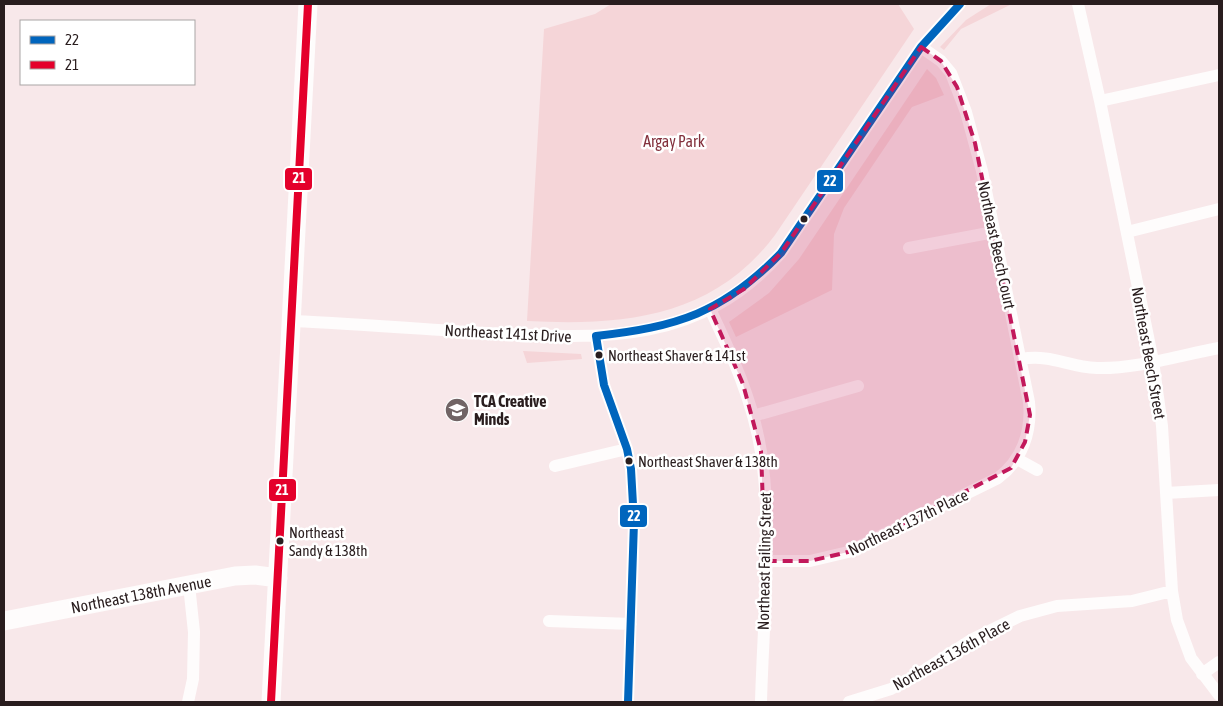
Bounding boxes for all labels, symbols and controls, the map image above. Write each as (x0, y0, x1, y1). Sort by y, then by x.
legend (20, 20, 195, 85)
text: 22 (65, 31, 79, 48)
text: 21 (65, 56, 79, 73)
park label: Argay Park (643, 132, 705, 151)
line badge: 21 (284, 167, 313, 191)
line badge: 22 (816, 169, 844, 193)
text: 21 (292, 170, 306, 186)
text: 22 (823, 173, 837, 189)
street label: Northeast Beech Court (975, 179, 1019, 311)
unlabelled marker (799, 214, 809, 224)
street label: Northeast Beech Street (1129, 285, 1170, 421)
street label: Northeast 141st Drive (444, 321, 572, 345)
place label: Northeast Shaver & 141st (608, 347, 746, 364)
marker: Northeast Shaver & 141st (594, 350, 604, 360)
place label: TCA Creative Minds (474, 392, 547, 428)
school or university icon: TCA Creative Minds (444, 397, 470, 423)
place label: Northeast Shaver & 138th (638, 453, 778, 470)
marker: Northeast Shaver & 138th (624, 456, 634, 466)
line badge: 21 (268, 478, 297, 502)
text: 21 (275, 482, 289, 498)
street label: Northeast 137th Place (845, 485, 971, 559)
street label: Northeast Failing Street (754, 491, 775, 630)
line badge: 22 (619, 504, 648, 528)
text: 22 (627, 508, 641, 524)
place label: Northeast Sandy & 138th (289, 524, 368, 559)
marker: Northeast Sandy & 138th (275, 536, 285, 546)
street label: Northeast 138th Avenue (69, 572, 213, 616)
street label: Northeast 136th Place (889, 614, 1013, 694)

